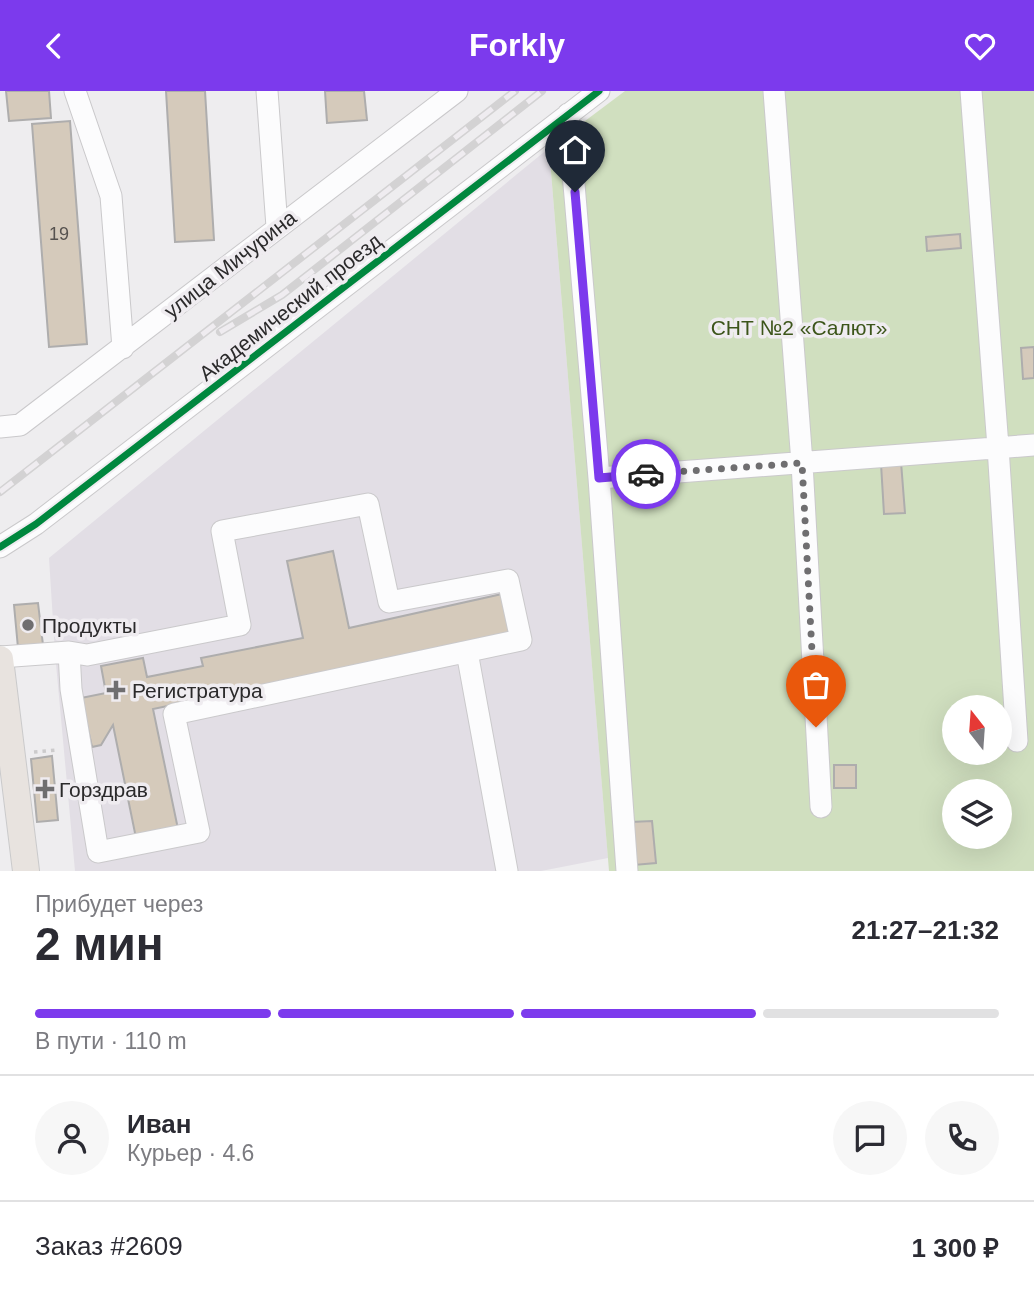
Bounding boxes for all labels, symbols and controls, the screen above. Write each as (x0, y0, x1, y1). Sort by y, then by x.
icon: back (35, 27, 73, 65)
text: Forkly (469, 27, 565, 63)
icon: heart (961, 27, 999, 65)
pin (545, 120, 605, 192)
icon: home (556, 131, 594, 169)
street label: улица Мичурина (160, 205, 301, 323)
house number: 19 (49, 224, 69, 244)
street label: Академический проезд (194, 229, 386, 385)
park label: СНТ №2 «Салют» (711, 316, 887, 339)
courier (611, 439, 681, 509)
icon: car (627, 455, 665, 493)
place label: Продукты (42, 614, 137, 637)
marker: Продукты (20, 617, 36, 633)
pin (786, 655, 846, 727)
icon: bag (797, 666, 835, 704)
place label: Регистратура (132, 679, 263, 702)
marker: Регистратура (106, 680, 126, 700)
north arrow (942, 695, 1012, 765)
map controls (942, 695, 1012, 849)
place label: Горздрав (59, 778, 148, 801)
button: layers (942, 779, 1012, 849)
marker: Горздрав (37, 781, 53, 797)
text: Прибудет через (35, 891, 203, 917)
text: 21:27–21:32 (852, 915, 999, 945)
text: 2 мин (35, 918, 163, 970)
text: В пути · 110 m (35, 1028, 187, 1054)
button: person (35, 1101, 109, 1175)
button: chat (833, 1101, 907, 1175)
button: phone (925, 1101, 999, 1175)
text: Иван (127, 1109, 192, 1139)
text: Курьер · 4.6 (127, 1140, 254, 1166)
text: Заказ #2609 (35, 1231, 183, 1261)
text: 1 300 ₽ (912, 1233, 999, 1263)

